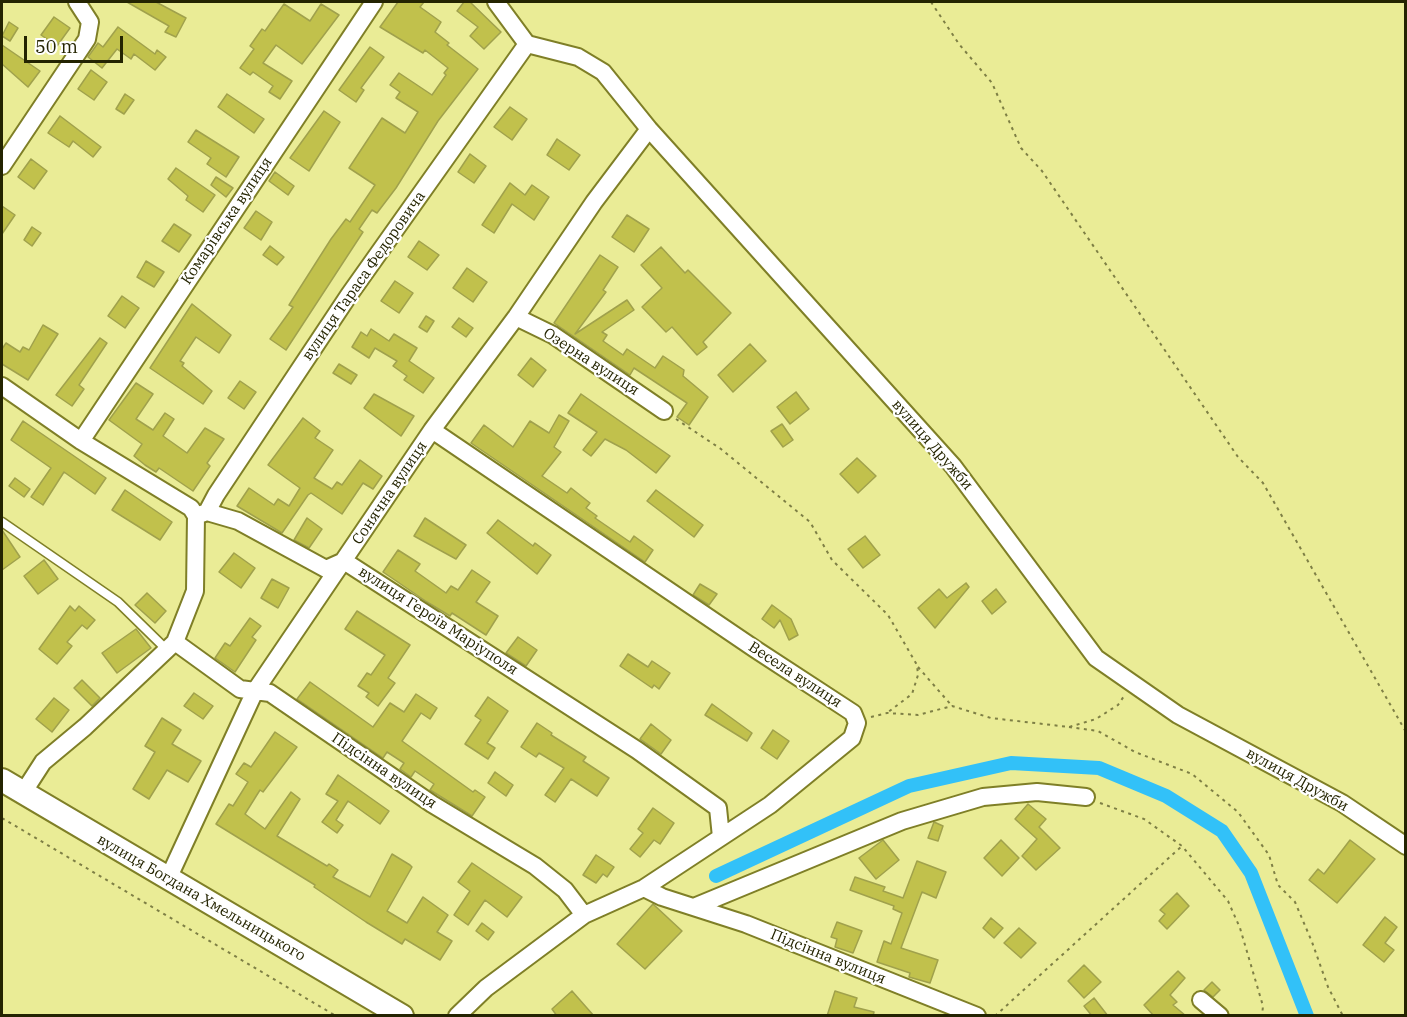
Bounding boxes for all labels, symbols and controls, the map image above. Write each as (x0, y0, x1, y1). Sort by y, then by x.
scale bar (27, 24, 126, 62)
text: 50 m (35, 35, 78, 58)
street label: Комарівська вулиця (178, 154, 276, 288)
street label: вулиця Тараса Федоровича (299, 188, 429, 364)
street label: Озерна вулиця (540, 324, 642, 400)
street label: вулиця Дружби (888, 396, 976, 494)
street label: Сонячна вулиця (349, 438, 431, 548)
street label: вулиця Героїв Маріуполя (355, 563, 521, 679)
street label: Весела вулиця (745, 638, 845, 712)
street label: Підсінна вулиця (328, 729, 440, 813)
street label: вулиця Дружби (1243, 744, 1351, 816)
street label: вулиця Богдана Хмельницького (94, 831, 308, 965)
street label: Підсінна вулиця (768, 926, 888, 988)

